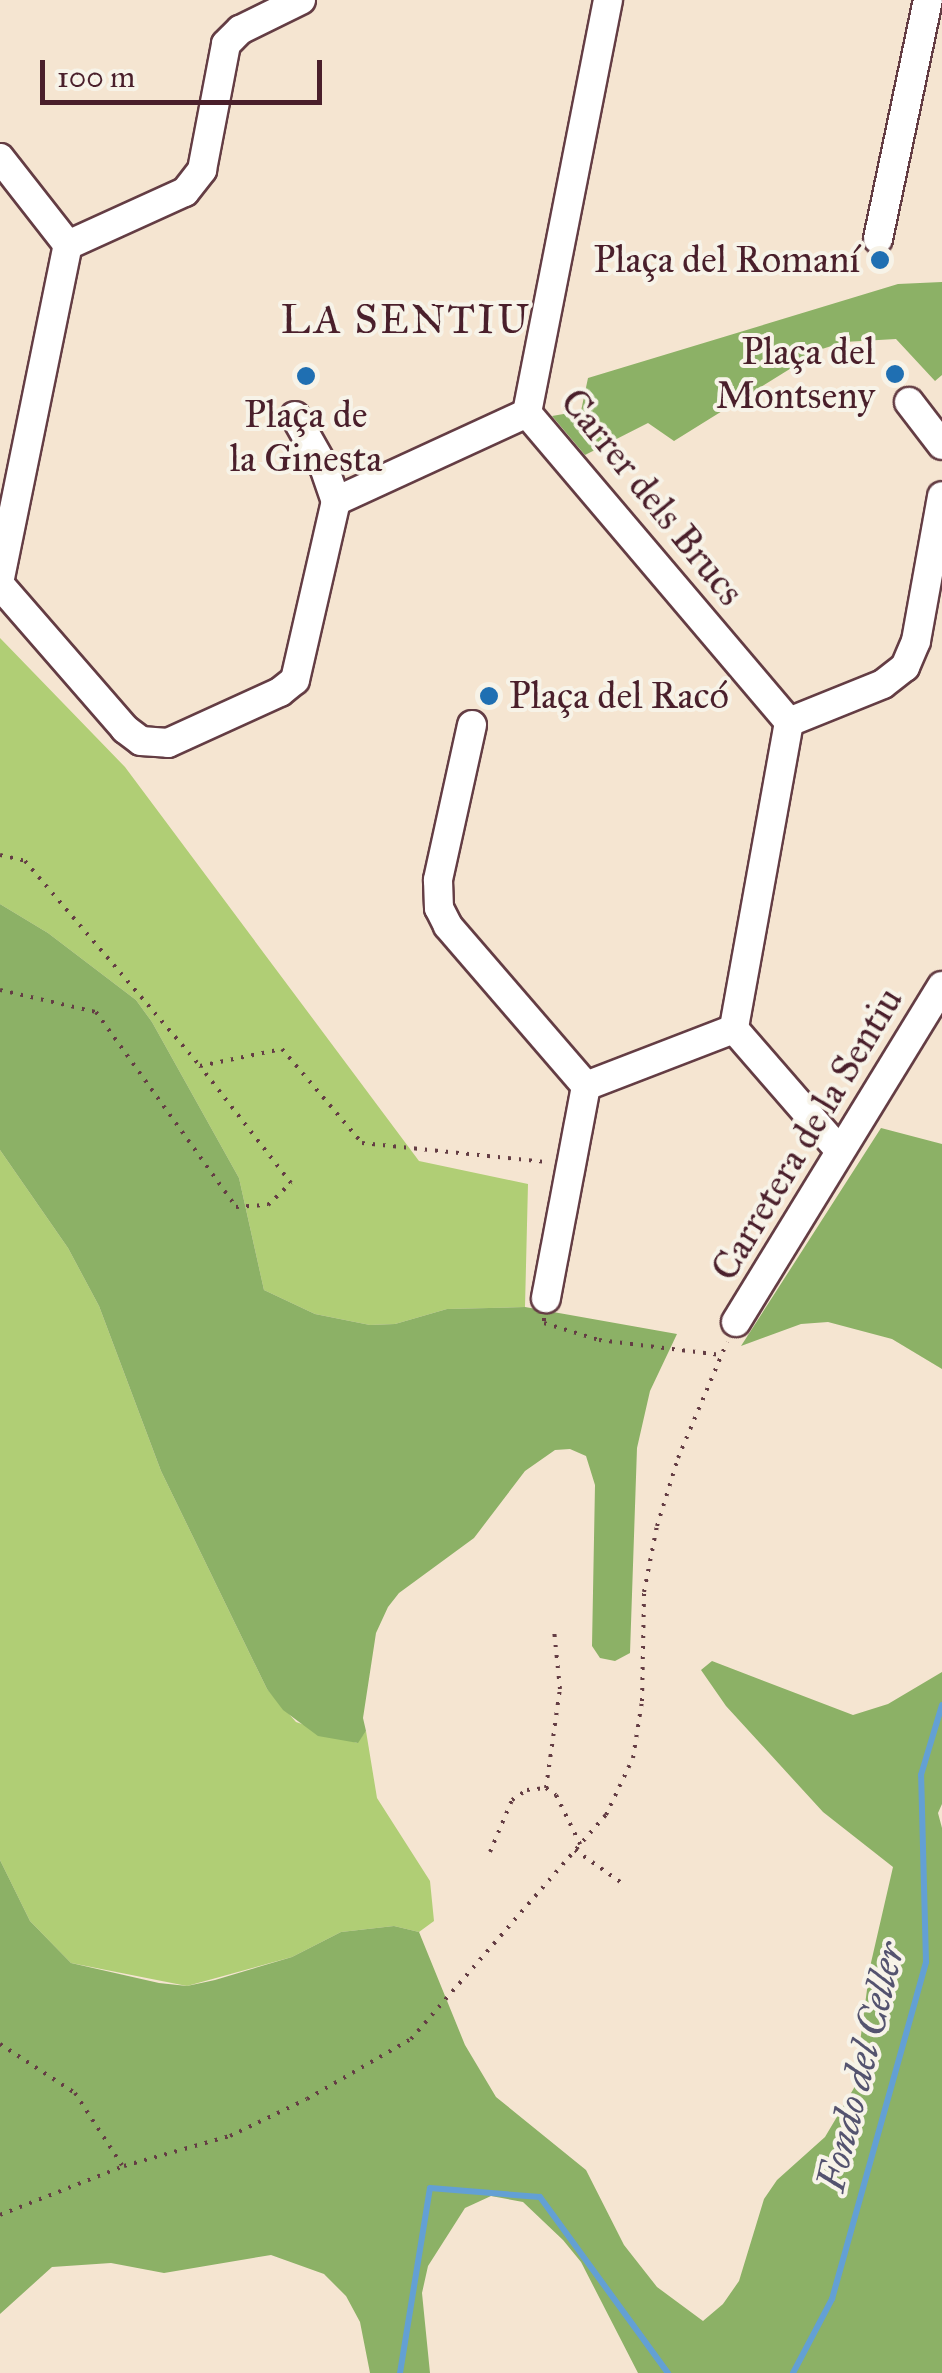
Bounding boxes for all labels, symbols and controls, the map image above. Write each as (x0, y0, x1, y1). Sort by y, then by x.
scale bar (45, 40, 328, 102)
text: 100 m (57, 59, 135, 95)
place label: Plaça del Romaní (594, 237, 860, 283)
marker: Plaça del Romaní (869, 249, 891, 271)
district label: LA SENTIU (281, 296, 531, 344)
place label: Plaça del Montseny (716, 329, 875, 418)
marker: Plaça del Montseny (884, 363, 906, 385)
marker: Plaça de la Ginesta (295, 365, 317, 387)
street label: Carrer dels Brucs (551, 380, 753, 614)
place label: Plaça de la Ginesta (230, 392, 382, 482)
place label: Plaça del Racó (509, 673, 729, 719)
marker: Plaça del Racó (478, 685, 500, 707)
street label: Carretera de la Sentiu (702, 979, 912, 1289)
water label: Fondo del Celler (807, 1938, 915, 2196)

